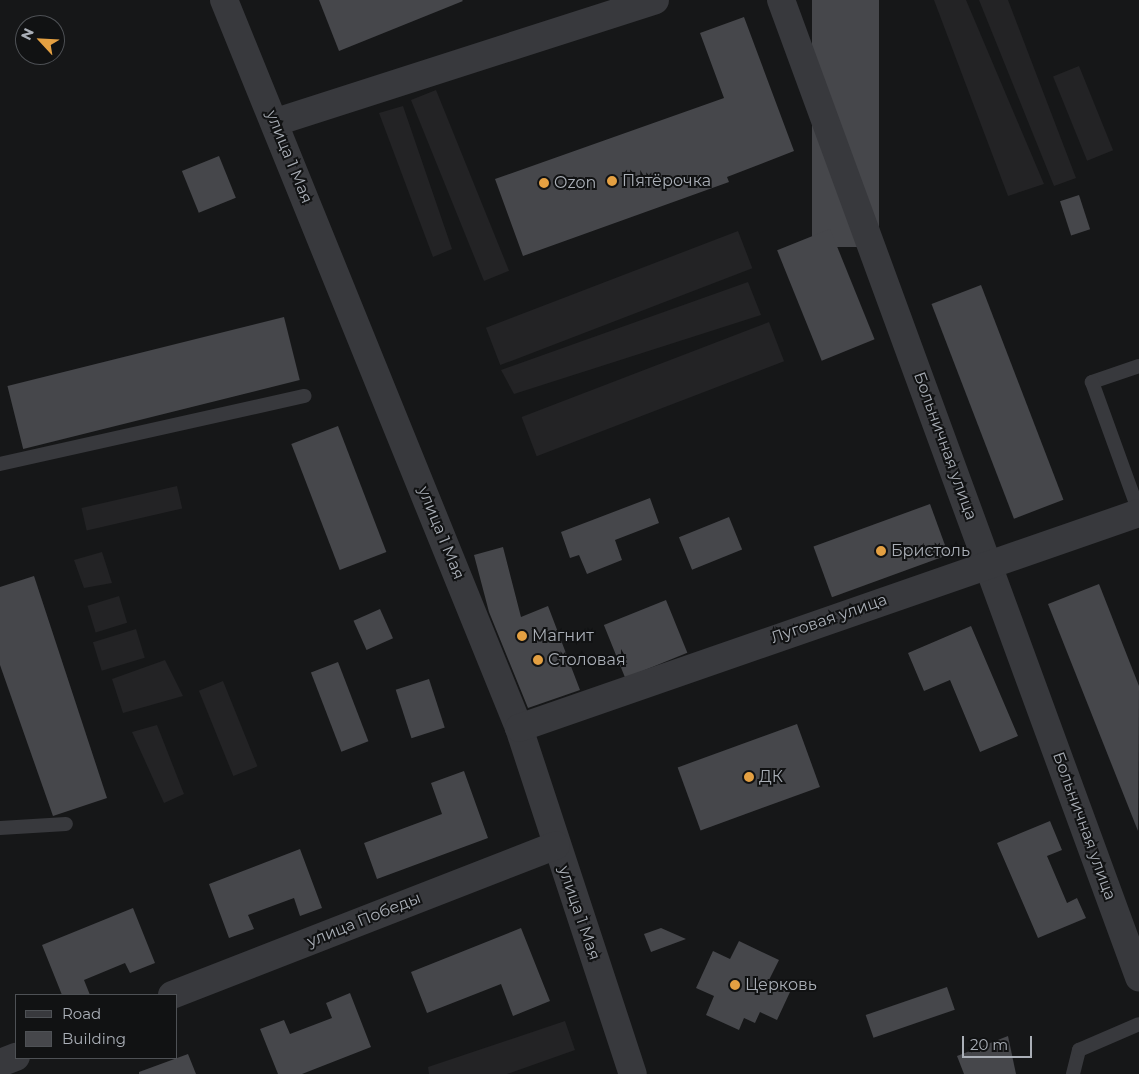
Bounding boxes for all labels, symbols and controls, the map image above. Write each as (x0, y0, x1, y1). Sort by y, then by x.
north arrow (15, 15, 65, 65)
text: N (17, 25, 38, 43)
street label: улица 1 Мая (262, 108, 316, 206)
place label: Пятёрочка (622, 171, 711, 191)
place label: Ozon (554, 173, 596, 193)
marker: Пятёрочка (606, 175, 618, 187)
marker: Ozon (538, 177, 550, 189)
street label: Больничная улица (909, 369, 981, 523)
street label: улица 1 Мая (414, 484, 468, 582)
place label: Бристоль (891, 541, 970, 561)
marker: Бристоль (875, 545, 887, 557)
street label: Луговая улица (768, 590, 890, 648)
place label: Магнит (532, 626, 594, 646)
marker: Магнит (516, 630, 528, 642)
place label: Столовая (548, 650, 626, 670)
marker: Столовая (532, 654, 544, 666)
street label: Больничная улица (1048, 749, 1120, 903)
place label: ДК (759, 767, 783, 787)
marker: ДК (743, 771, 755, 783)
street label: улица 1 Мая (554, 863, 604, 963)
street label: улица Победы (304, 888, 424, 952)
place label: Церковь (745, 975, 817, 995)
marker: Церковь (729, 979, 741, 991)
legend (15, 994, 178, 1059)
text: Road (62, 1004, 101, 1023)
scale bar (964, 1026, 1034, 1058)
text: Building (62, 1029, 126, 1048)
text: 20 m (970, 1035, 1008, 1054)

